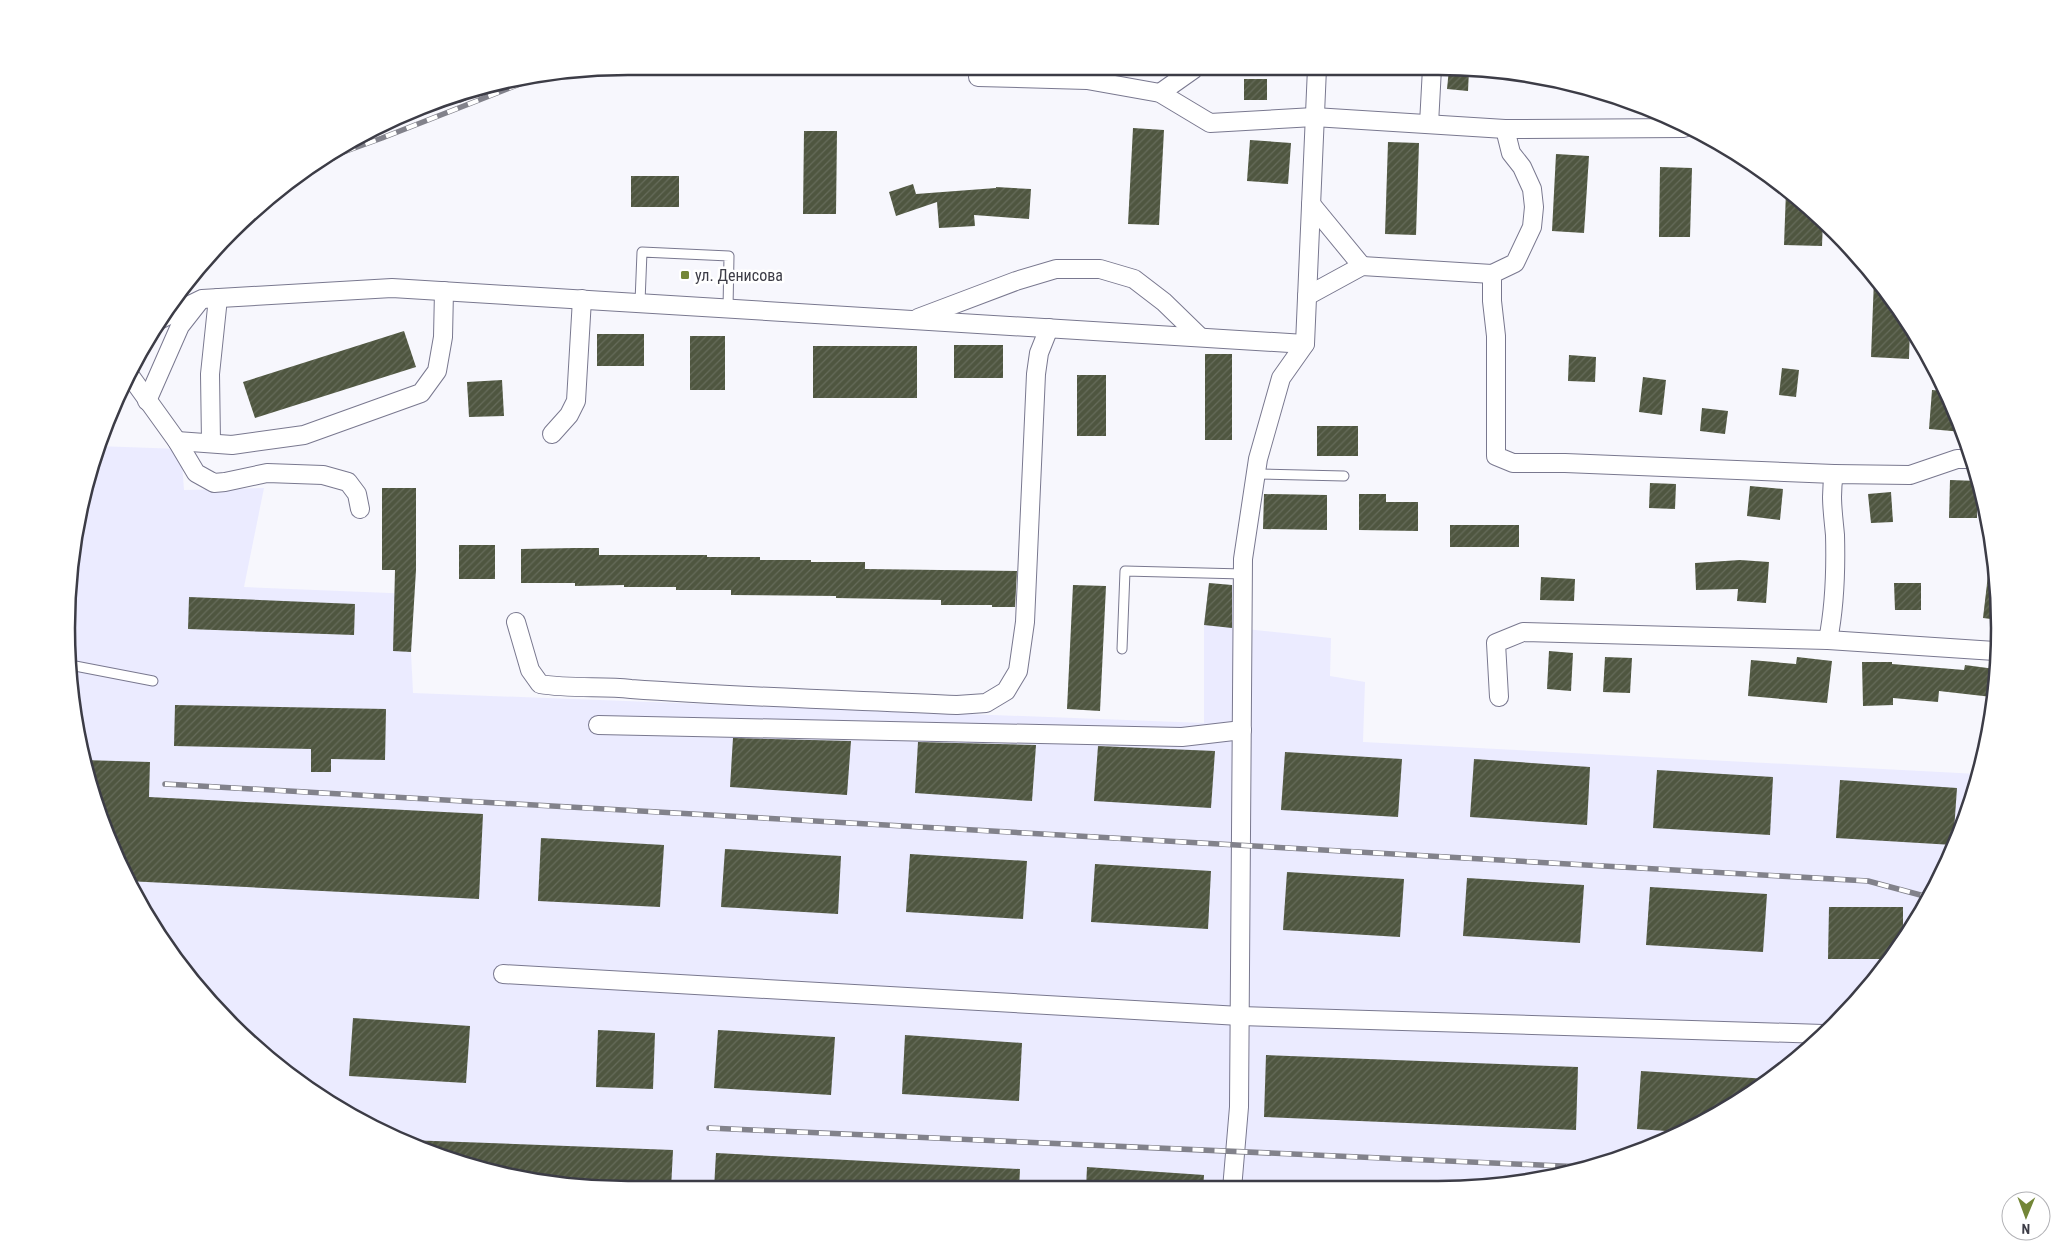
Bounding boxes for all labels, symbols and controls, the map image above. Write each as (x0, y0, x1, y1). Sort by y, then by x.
place label: ул. Денисова (695, 266, 783, 285)
marker: ул. Денисова (679, 269, 691, 281)
north arrow (2001, 1191, 2051, 1241)
text: N (2021, 1221, 2030, 1237)

